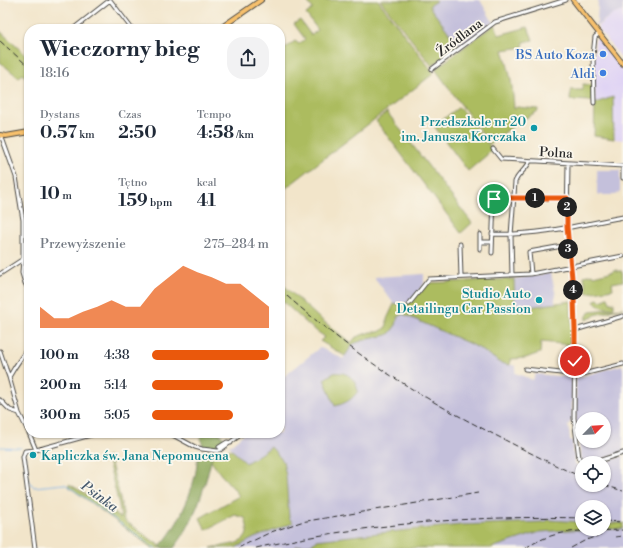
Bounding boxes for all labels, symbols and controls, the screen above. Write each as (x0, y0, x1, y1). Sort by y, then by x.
street label: Źródlana (433, 14, 486, 60)
text: Wieczorny bieg (40, 36, 200, 63)
button: share (227, 37, 269, 79)
place label: BS Auto Koza (515, 47, 595, 63)
marker: BS Auto Koza (598, 49, 608, 59)
text: 18:16 (40, 65, 69, 81)
place label: Aldi (570, 66, 595, 82)
marker: Aldi (598, 68, 608, 78)
text: Dystans (40, 108, 80, 122)
text: Czas (118, 108, 142, 122)
text: Tempo (197, 108, 231, 122)
place label: Przedszkole nr 20 im. Janusza Korczaka (401, 114, 526, 145)
text: 0.57 (40, 122, 77, 144)
text: 2:50 (118, 122, 157, 144)
text: 4:58 (197, 122, 234, 144)
marker: Przedszkole nr 20 im. Janusza Korczaka (529, 123, 539, 133)
text: km (77, 128, 95, 142)
text: /km (234, 128, 254, 142)
street label: Polna (539, 144, 574, 162)
text: Tętno (118, 176, 147, 190)
text: kcal (197, 176, 217, 190)
pin (477, 182, 511, 216)
text: 10 (40, 183, 60, 205)
icon: arrive (483, 188, 505, 210)
pin: 1 (525, 188, 545, 208)
text: m (60, 189, 72, 203)
text: 159 (118, 190, 148, 212)
text: 41 (197, 190, 216, 212)
text: 1 (532, 191, 538, 205)
text: bpm (148, 196, 172, 210)
pin: 2 (557, 197, 577, 217)
text: 2 (564, 200, 570, 214)
text: Przewyższenie (40, 236, 126, 252)
text: 275–284 m (204, 236, 269, 252)
pin: 3 (558, 239, 578, 259)
text: 3 (565, 242, 571, 256)
pin: 4 (563, 280, 583, 300)
text: 4 (569, 283, 577, 297)
place label: Studio Auto Detailingu Car Passion (397, 286, 531, 317)
marker: Studio Auto Detailingu Car Passion (534, 295, 544, 305)
pin (558, 344, 592, 378)
text: 100 m (40, 347, 79, 363)
text: 4:38 (104, 347, 130, 363)
icon: check (564, 350, 586, 372)
text: 200 m (40, 377, 81, 393)
text: 5:14 (104, 377, 127, 393)
text: 300 m (40, 407, 81, 423)
text: 5:05 (104, 407, 130, 423)
north arrow (575, 412, 611, 448)
map controls (575, 412, 611, 536)
place label: Kapliczka św. Jana Nepomucena (41, 448, 229, 464)
marker: Kapliczka św. Jana Nepomucena (28, 450, 38, 460)
button: locate (575, 456, 611, 492)
water label: Psinka (77, 477, 122, 516)
button: layers (575, 500, 611, 536)

